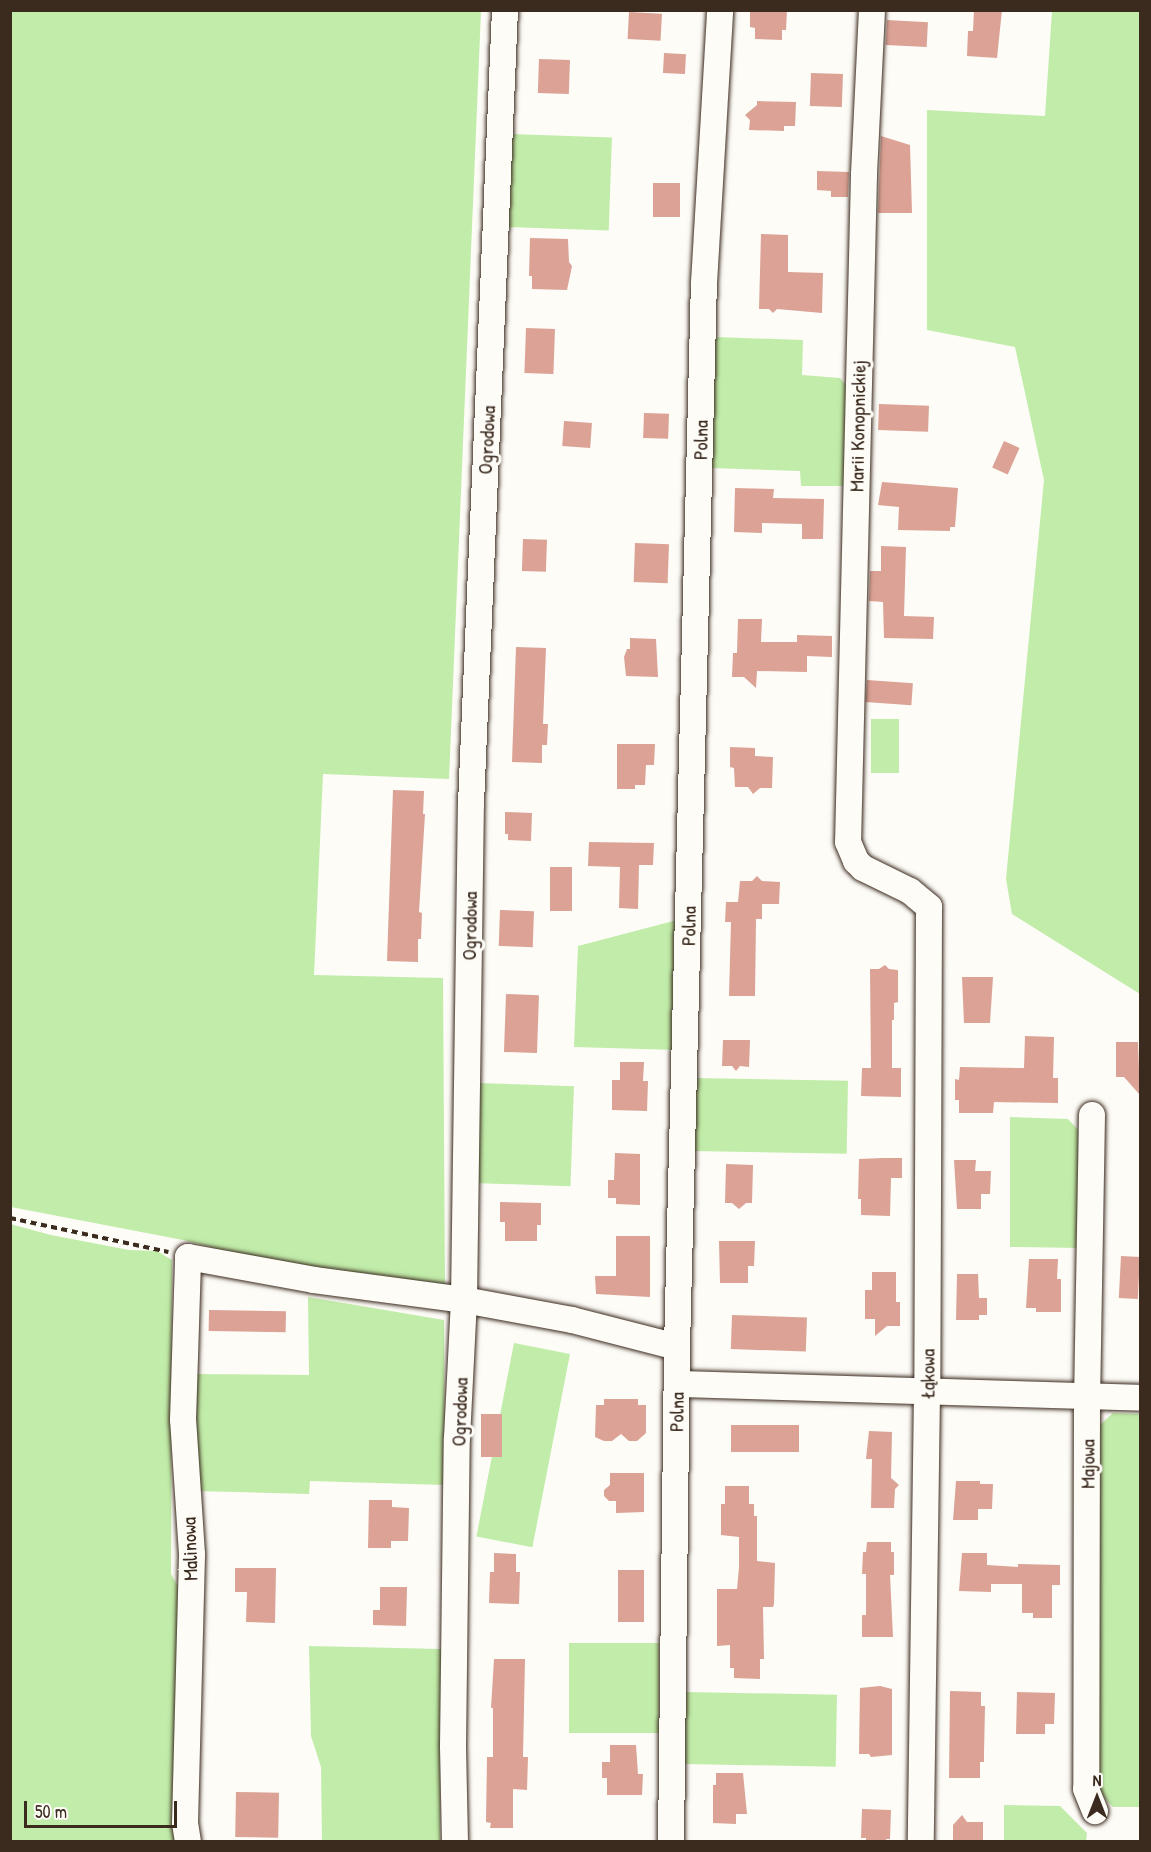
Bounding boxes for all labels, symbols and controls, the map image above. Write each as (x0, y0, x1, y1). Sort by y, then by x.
street label: Marii Konopnickiej (844, 360, 870, 492)
street label: Ogrodowa (472, 405, 500, 475)
street label: Polna (688, 420, 712, 460)
street label: Ogrodowa (456, 891, 482, 961)
street label: Polna (676, 906, 700, 946)
street label: Łąkowa (915, 1349, 939, 1399)
street label: Ogrodowa (446, 1377, 472, 1447)
street label: Polna (664, 1392, 688, 1432)
street label: Majowa (1075, 1439, 1099, 1489)
street label: Malinowa (176, 1517, 202, 1581)
north arrow (1067, 1768, 1127, 1828)
text: N (1093, 1769, 1101, 1791)
scale bar (27, 1789, 180, 1827)
text: 50 m (35, 1799, 67, 1824)

